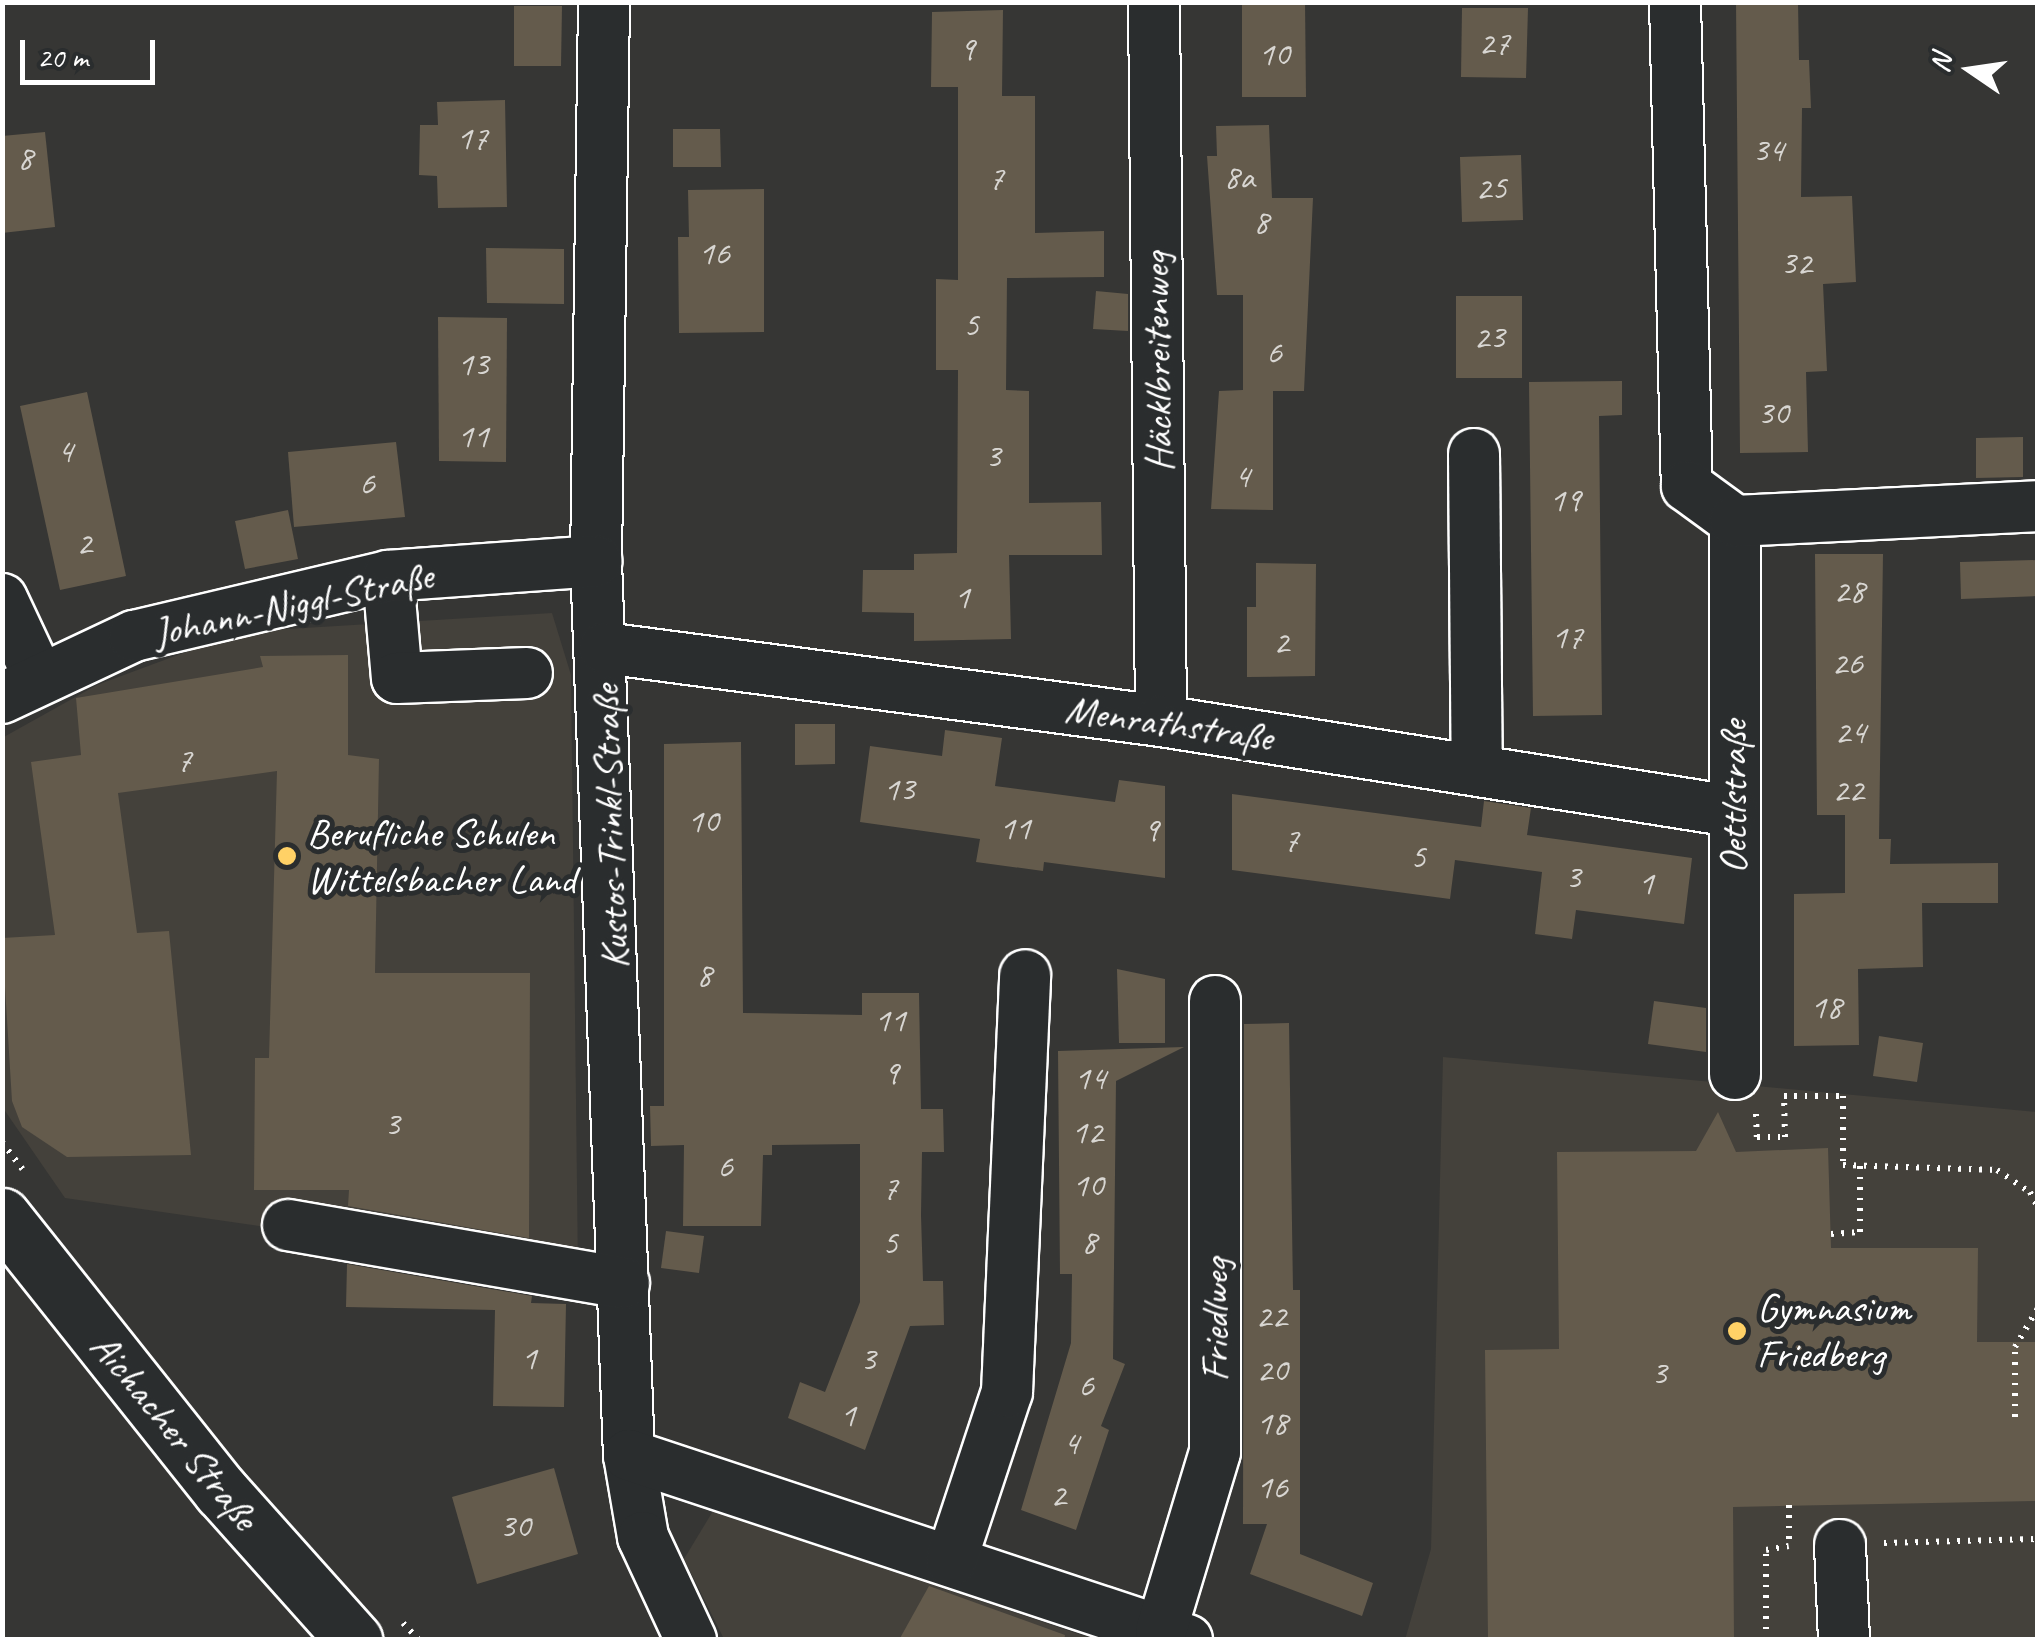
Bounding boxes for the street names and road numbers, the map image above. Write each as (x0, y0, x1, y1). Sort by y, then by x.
street label: Häcklbreitenweg (1131, 252, 1183, 472)
street label: Johann-Niggl-Straße (149, 551, 437, 657)
street label: Kustos-Trinkl-Straße (581, 684, 639, 970)
street label: Menrathstraße (1062, 685, 1276, 761)
street label: Oettlstraße (1709, 720, 1757, 874)
street label: Friedlweg (1191, 1258, 1239, 1382)
street label: Aichacher Straße (81, 1322, 269, 1540)

